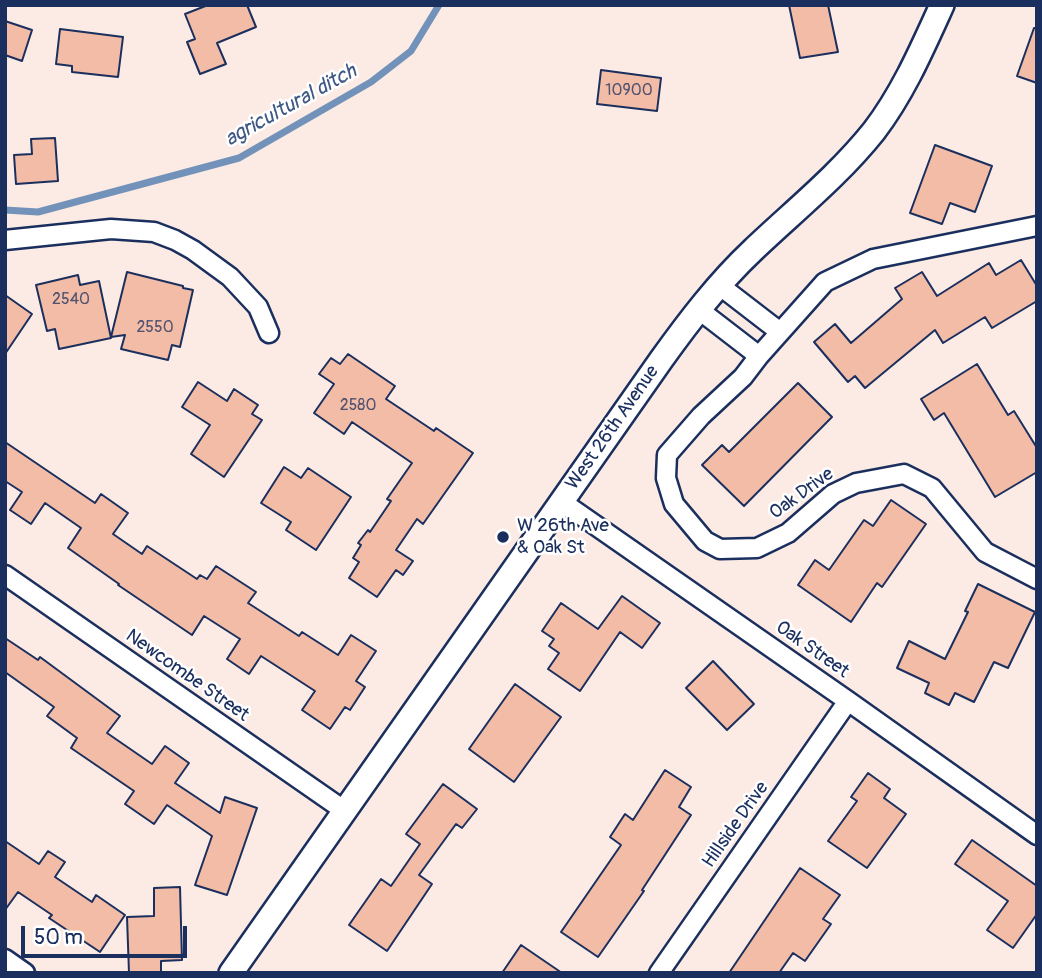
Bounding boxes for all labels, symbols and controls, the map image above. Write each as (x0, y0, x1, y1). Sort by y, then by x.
water label: agricultural ditch (221, 59, 361, 153)
house number: 10900 (605, 81, 653, 101)
house number: 2540 (52, 290, 90, 310)
house number: 2550 (136, 318, 174, 338)
street label: West 26th Avenue (562, 361, 664, 495)
house number: 2580 (340, 396, 376, 416)
street label: Oak Drive (766, 463, 838, 525)
place label: W 26th Ave & Oak St (517, 515, 609, 559)
marker: W 26th Ave & Oak St (495, 529, 511, 545)
street label: Oak Street (771, 616, 853, 684)
street label: Newcombe Street (121, 625, 253, 727)
street label: Hillside Drive (698, 778, 774, 872)
scale bar (24, 912, 191, 956)
text: 50 m (34, 924, 83, 951)

